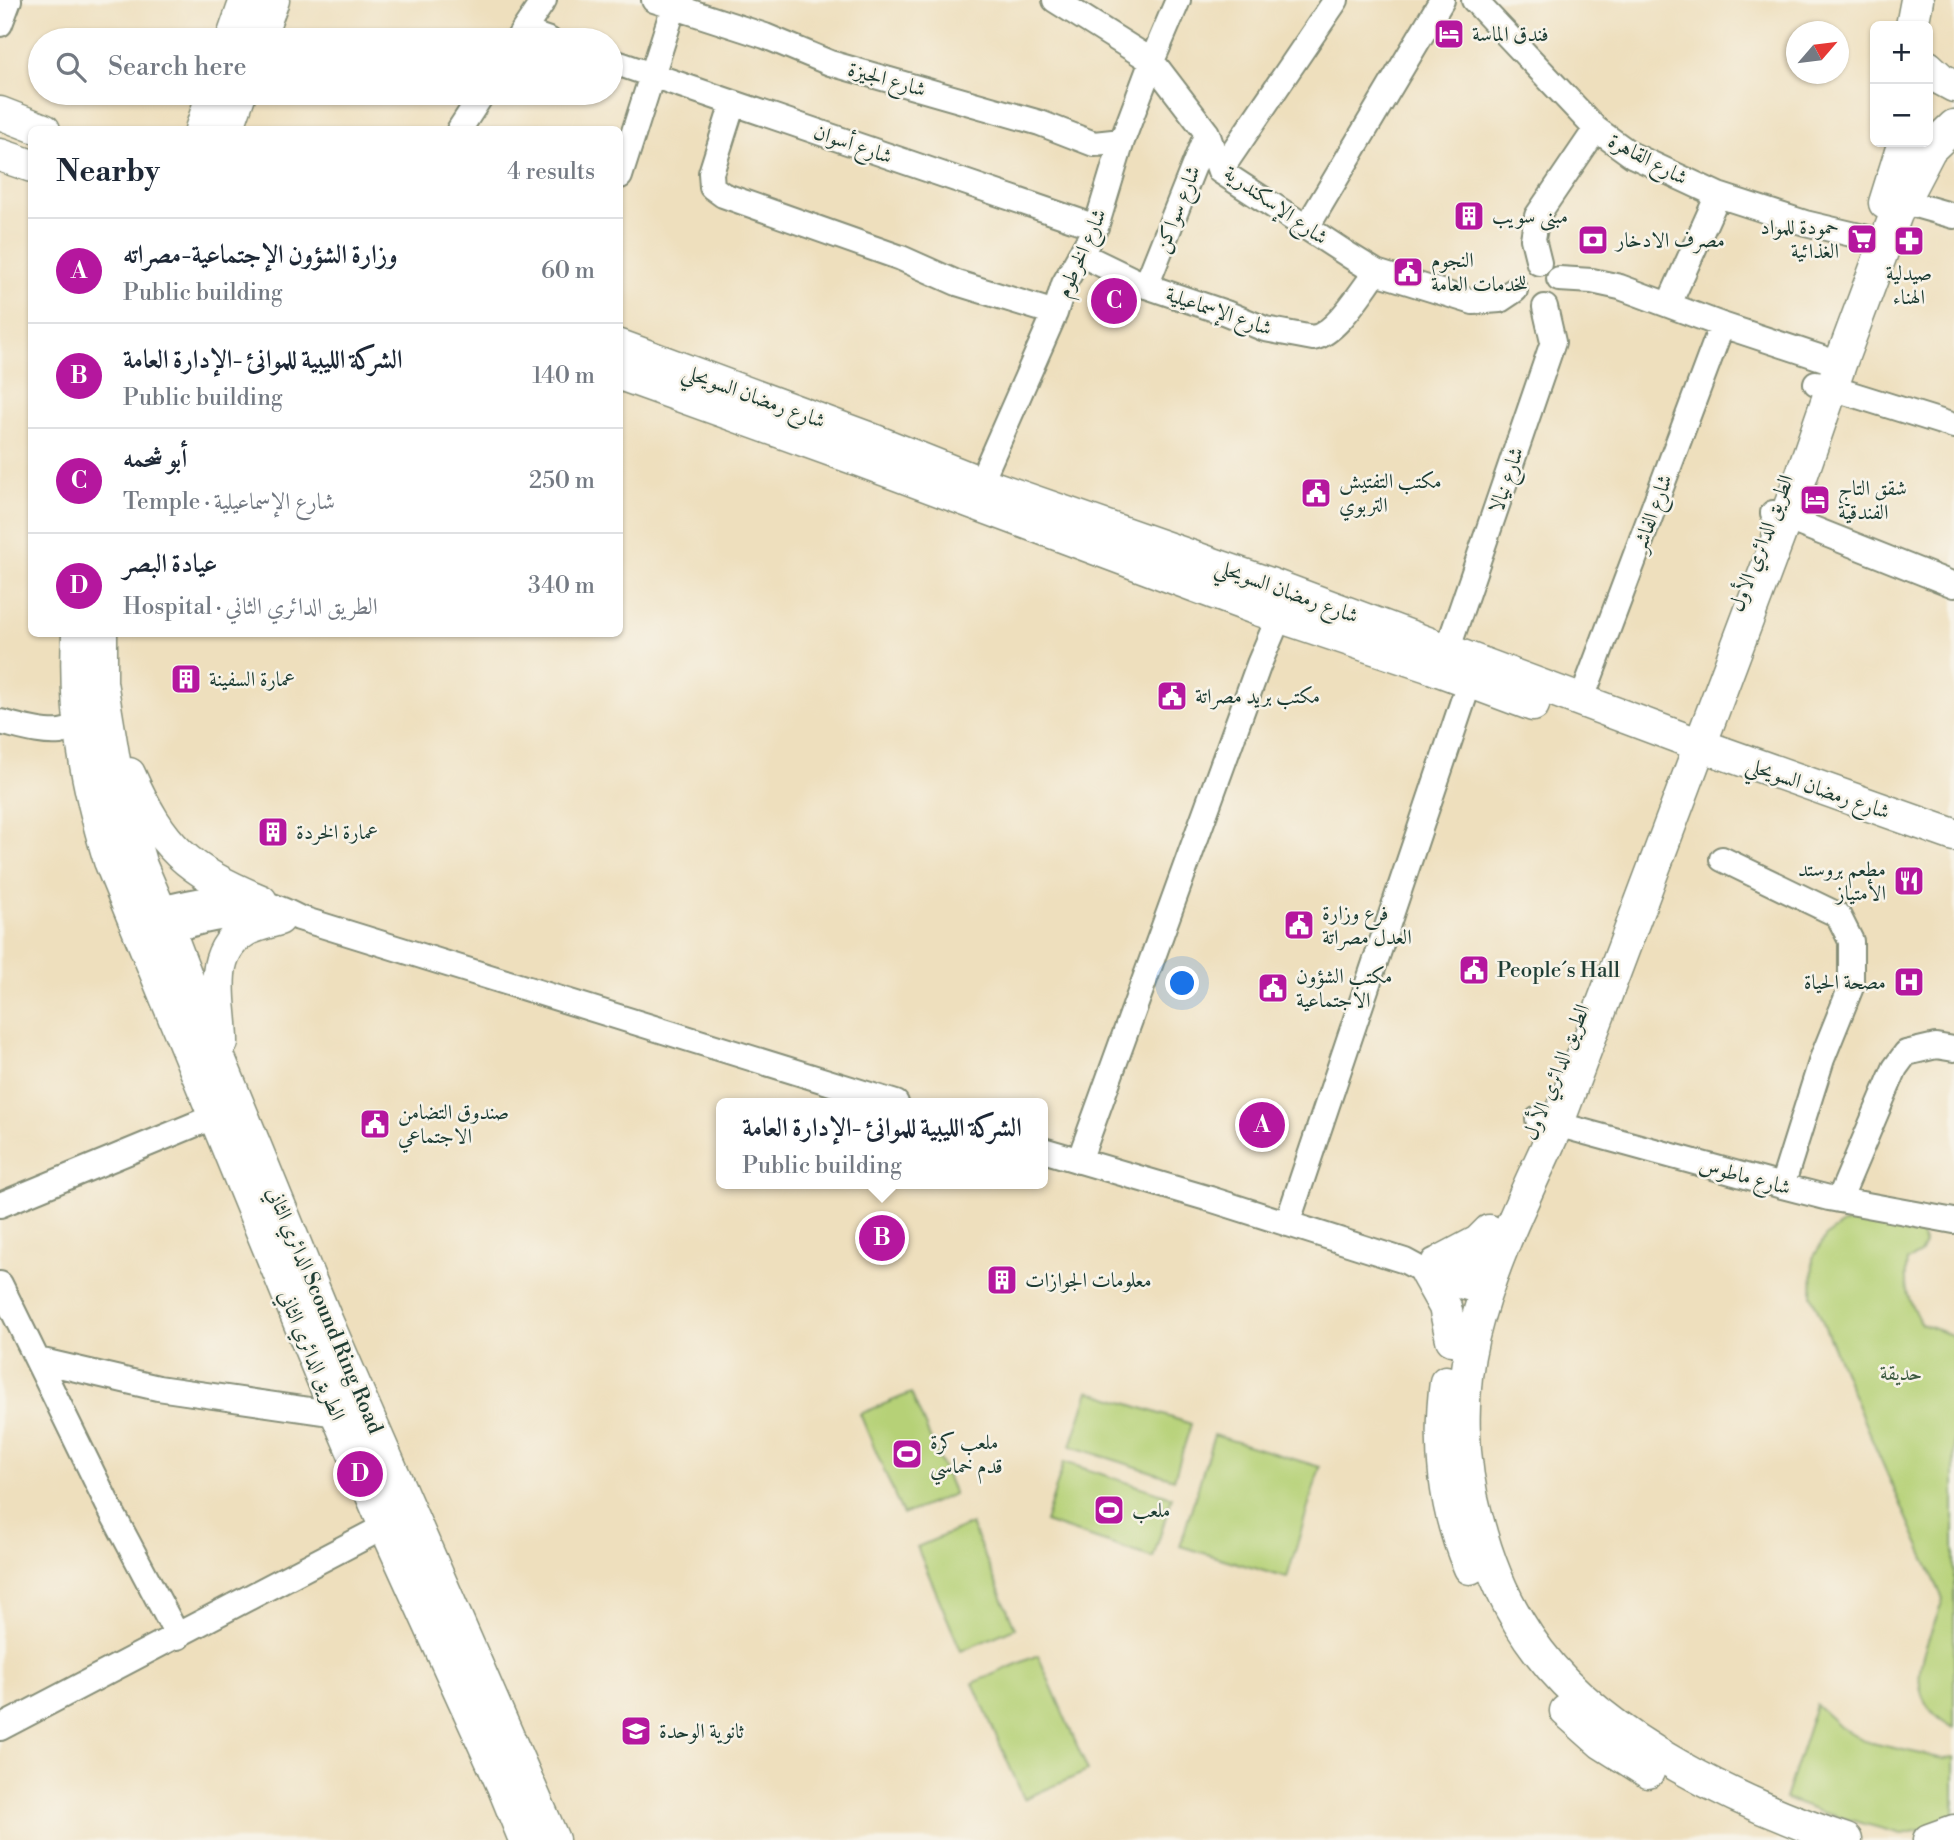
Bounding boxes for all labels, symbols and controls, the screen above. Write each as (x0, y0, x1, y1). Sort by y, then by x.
hotel icon: فندق الماسة (1432, 17, 1466, 51)
north arrow (1786, 21, 1849, 84)
map controls (1870, 21, 1933, 147)
button: + (1870, 21, 1933, 84)
place label: فندق الماسة (1472, 22, 1549, 48)
search box (28, 28, 623, 105)
icon: search (52, 48, 90, 86)
text: Search here (108, 51, 247, 83)
street label: شارع الجيزة (844, 56, 929, 107)
button: − (1870, 84, 1933, 147)
street label: شارع أسوان (809, 117, 896, 174)
street label: شارع القاهرة (1601, 128, 1692, 195)
text: Nearby (56, 153, 160, 191)
text: 4 results (507, 158, 595, 186)
street label: شارع الإسكندرية (1216, 160, 1332, 254)
street label: شارع سواكن (1149, 162, 1211, 258)
building icon: مبنى سويب (1452, 199, 1486, 233)
place label: مبنى سويب (1492, 204, 1568, 231)
street label: شارع الخرطوم (1051, 205, 1117, 303)
place label: حمودة للمواد الغذائية (1760, 215, 1839, 265)
supermarket icon: حمودة للمواد الغذائية (1845, 222, 1879, 256)
bank icon: مصرف الادخار (1576, 223, 1610, 257)
pharmacy icon: صيدلية الهناء (1892, 224, 1926, 258)
place label: مصرف الادخار (1614, 228, 1725, 254)
text: وزارة الشؤون الإجتماعية-مصراته (123, 239, 398, 271)
place label: النجوم للخدمات العامة (1431, 248, 1528, 298)
public building icon: النجوم للخدمات العامة (1391, 255, 1425, 289)
text: A (71, 257, 87, 285)
text: 60 m (541, 257, 595, 285)
place label: صيدلية الهناء (1886, 261, 1932, 311)
pin: C (1091, 275, 1137, 327)
text: Public building (123, 279, 283, 307)
street label: شارع الإسماعيلية (1161, 282, 1275, 346)
text: الشركة الليبية للموانئ -الإدارة العامة (123, 344, 403, 376)
street label: شارع رمضان السويحلي (677, 359, 829, 440)
text: B (70, 362, 88, 390)
text: 140 m (532, 362, 595, 390)
text: Public building (123, 384, 283, 412)
text: أبو شحمه (123, 443, 187, 475)
street label: شارع نيالا (1484, 444, 1534, 518)
text: C (71, 467, 87, 495)
text: 250 m (529, 467, 595, 495)
place label: مكتب التفتيش التربوي (1339, 469, 1442, 521)
street label: الطريق الدائري الأول (1721, 470, 1802, 616)
street label: شارع الفاشر (1626, 471, 1683, 559)
public building icon: مكتب التفتيش التربوي (1299, 476, 1333, 510)
place label: شقق التاج الفندقية (1838, 476, 1907, 526)
hotel icon: شقق التاج الفندقية (1798, 483, 1832, 517)
text: Temple · شارع الإسماعيلية (123, 488, 335, 516)
text: عيادة البصر (123, 548, 217, 580)
street label: شارع رمضان السويحلي (1210, 554, 1362, 635)
text: D (70, 572, 88, 600)
text: 340 m (528, 572, 595, 600)
text: Hospital · الطريق الدائري الثاني (123, 593, 378, 621)
building icon: عمارة السفينة (169, 662, 203, 696)
place label: عمارة السفينة (209, 667, 295, 693)
public building icon: مكتب بريد مصراتة (1155, 679, 1189, 713)
place label: مكتب بريد مصراتة (1195, 684, 1320, 710)
street label: شارع رمضان السويحلي (1740, 752, 1893, 831)
building icon: عمارة الخردة (256, 815, 290, 849)
place label: عمارة الخردة (296, 820, 378, 846)
place label: مطعم بروستد الأمتياز (1798, 857, 1886, 907)
restaurant icon: مطعم بروستد الأمتياز (1892, 864, 1926, 898)
place label: فرع وزارة العدل مصراتة (1322, 901, 1412, 951)
public building icon: فرع وزارة العدل مصراتة (1282, 908, 1316, 942)
public building icon: People´s Hall (1457, 953, 1491, 987)
place label: People´s Hall (1497, 958, 1620, 984)
place label: مكتب الشؤون الاجتماعية (1296, 964, 1392, 1014)
hospital icon: مصحة الحياة (1892, 965, 1926, 999)
your location (1165, 966, 1199, 1000)
place label: مصحة الحياة (1804, 970, 1886, 996)
public building icon: مكتب الشؤون الاجتماعية (1256, 971, 1290, 1005)
street label: الطريق الدائري الأول (1515, 999, 1598, 1145)
popup (716, 1098, 1048, 1189)
pin: A (1239, 1099, 1285, 1151)
place label: صندوق التضامن الاجتماعي (398, 1100, 509, 1153)
public building icon: صندوق التضامن الاجتماعي (358, 1107, 392, 1141)
text: الشركة الليبية للموانئ -الإدارة العامة (742, 1112, 1022, 1144)
text: Public building (742, 1152, 902, 1180)
street label: شارع ماطوس (1695, 1152, 1793, 1206)
street label: الدائري الثاني Scound Ring Road (257, 1183, 388, 1439)
pin: B (859, 1212, 905, 1264)
building icon: معلومات الجوازات (985, 1263, 1019, 1297)
place label: معلومات الجوازات (1025, 1268, 1152, 1294)
street label: الطريق الدائري الثاني (269, 1286, 350, 1426)
park label: حديقة (1880, 1361, 1922, 1387)
place label: ملعب كرة قدم خماسي (930, 1430, 1003, 1486)
sports icon: ملعب كرة قدم خماسي (890, 1437, 924, 1471)
pin: D (337, 1448, 383, 1500)
sports icon: ملعب (1092, 1493, 1126, 1527)
place label: ملعب (1132, 1498, 1171, 1524)
school or university icon: ثانوية الوحدة (619, 1714, 653, 1748)
place label: ثانوية الوحدة (659, 1719, 745, 1745)

